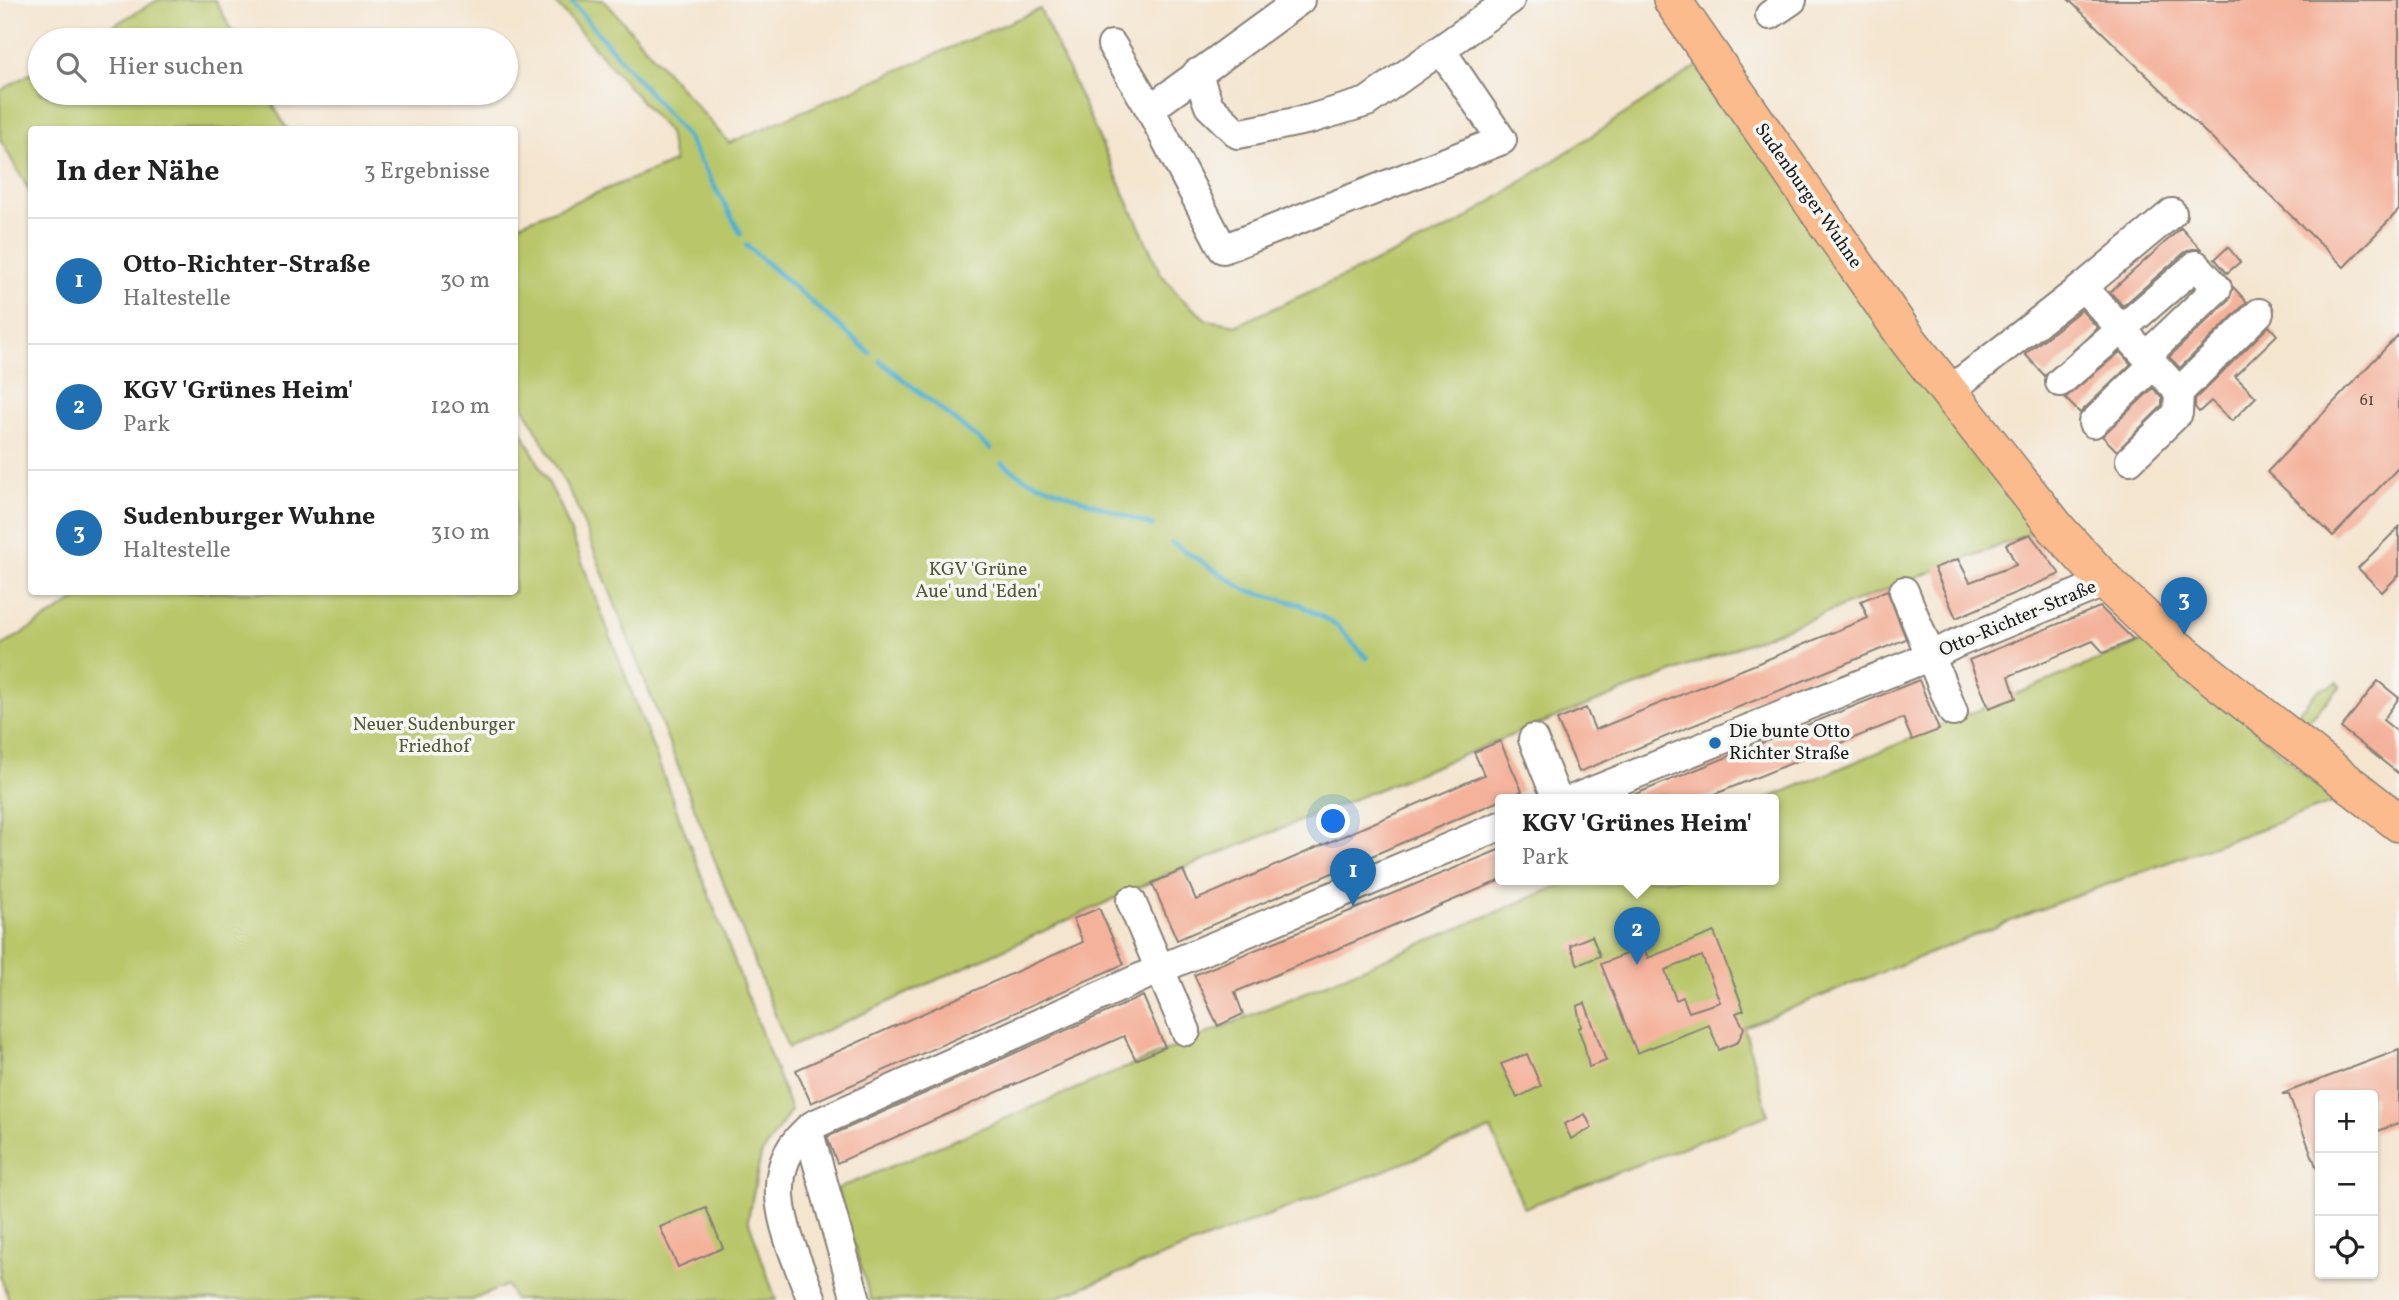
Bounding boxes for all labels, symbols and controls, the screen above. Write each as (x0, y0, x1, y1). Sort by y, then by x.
search box (28, 28, 518, 105)
icon: search (52, 48, 90, 86)
text: Hier suchen (108, 49, 244, 85)
street label: Sudenburger Wuhne (1748, 118, 1868, 274)
text: In der Nähe (56, 151, 220, 193)
text: 3 Ergebnisse (364, 156, 490, 188)
text: Otto-Richter-Straße (123, 247, 370, 283)
text: 1 (74, 265, 84, 297)
text: 30 m (440, 265, 490, 297)
text: Haltestelle (123, 283, 231, 315)
text: KGV 'Grünes Heim' (123, 373, 354, 409)
house number: 61 (2360, 390, 2374, 412)
text: 2 (73, 391, 85, 423)
text: 120 m (430, 391, 490, 423)
text: Park (123, 409, 170, 441)
text: Sudenburger Wuhne (123, 499, 375, 535)
text: 3 (73, 517, 85, 549)
text: 310 m (430, 517, 490, 549)
text: Haltestelle (123, 535, 231, 567)
park label: KGV 'Grüne Aue' und 'Eden' (915, 557, 1041, 605)
street label: Otto-Richter-Straße (1935, 574, 2101, 664)
pin: 3 (2161, 577, 2207, 635)
park label: Neuer Sudenburger Friedhof (353, 712, 515, 760)
place label: Die bunte Otto Richter Straße (1729, 719, 1850, 767)
marker: Die bunte Otto Richter Straße (1707, 735, 1723, 751)
popup (1495, 794, 1779, 885)
your location (1316, 804, 1350, 838)
text: KGV 'Grünes Heim' (1522, 806, 1752, 842)
text: Park (1522, 842, 1569, 874)
pin: 1 (1330, 848, 1376, 906)
pin: 2 (1614, 907, 1660, 965)
map controls (2315, 1090, 2378, 1279)
button: + (2315, 1090, 2378, 1153)
button: − (2315, 1153, 2378, 1216)
button: locate (2315, 1216, 2378, 1279)

